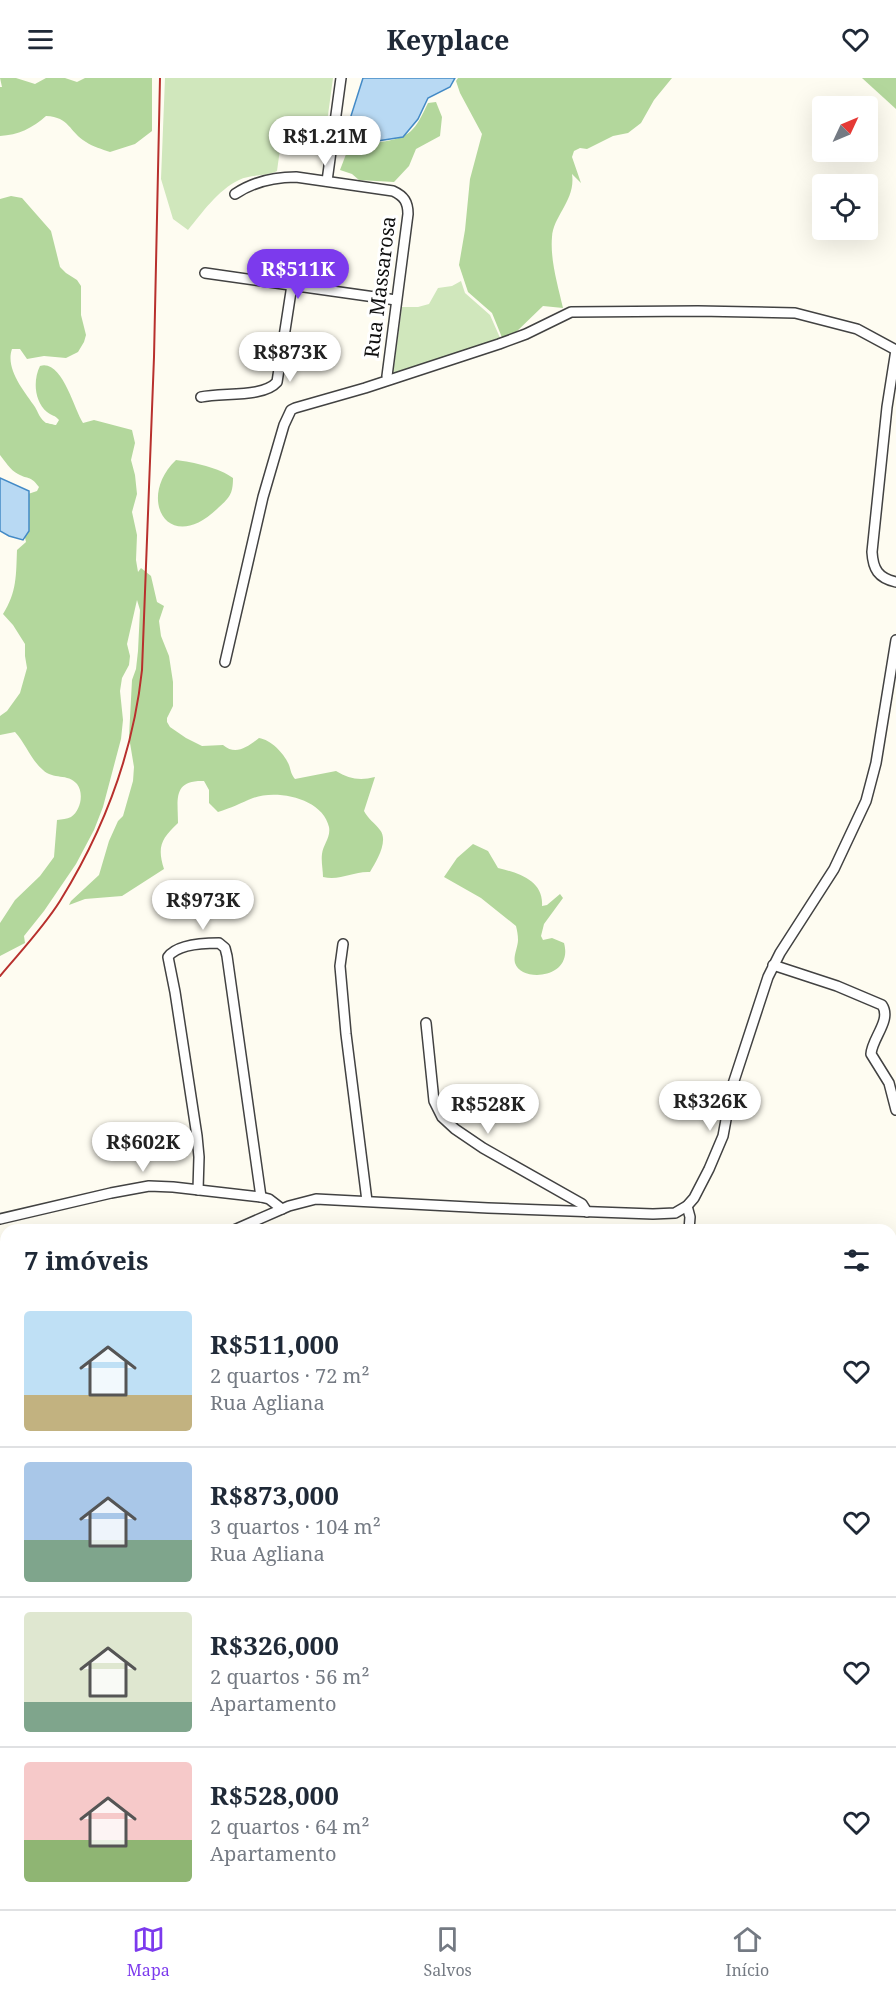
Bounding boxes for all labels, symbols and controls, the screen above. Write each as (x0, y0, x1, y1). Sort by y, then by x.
text: Keyplace (386, 21, 510, 58)
icon: menu (24, 23, 57, 56)
icon: heart (839, 23, 872, 56)
north arrow (812, 96, 878, 162)
map controls (812, 96, 878, 240)
pin: R$1.21M (270, 116, 380, 167)
text: R$1.21M (283, 122, 367, 149)
button: locate (812, 174, 878, 240)
street label: Rua Massarosa (357, 214, 402, 359)
pin: R$511K (249, 249, 347, 300)
text: R$511K (261, 255, 335, 282)
pin: R$873K (241, 332, 339, 383)
text: R$873K (253, 338, 327, 365)
pin: R$973K (154, 880, 252, 931)
text: R$973K (166, 886, 240, 913)
pin: R$326K (661, 1081, 759, 1132)
pin: R$528K (439, 1084, 537, 1135)
text: R$326K (673, 1087, 747, 1114)
text: R$528K (451, 1090, 525, 1117)
pin: R$602K (94, 1122, 192, 1173)
text: R$602K (106, 1128, 180, 1155)
text: 7 imóveis (24, 1242, 149, 1278)
icon: filters (840, 1244, 873, 1277)
text: R$511,000 (210, 1326, 339, 1362)
icon: home (72, 1335, 144, 1407)
icon: heart (840, 1355, 873, 1388)
text: 2 quartos · 72 m² (210, 1362, 370, 1389)
text: Rua Agliana (210, 1389, 325, 1416)
text: R$873,000 (210, 1477, 339, 1513)
icon: home (72, 1486, 144, 1558)
icon: heart (840, 1506, 873, 1539)
text: 3 quartos · 104 m² (210, 1513, 381, 1540)
text: Rua Agliana (210, 1540, 325, 1567)
text: R$326,000 (210, 1627, 339, 1663)
icon: home (72, 1636, 144, 1708)
icon: heart (840, 1656, 873, 1689)
text: 2 quartos · 56 m² (210, 1663, 370, 1690)
text: Apartamento (210, 1690, 336, 1717)
text: R$528,000 (210, 1777, 339, 1813)
icon: home (72, 1786, 144, 1858)
icon: heart (840, 1806, 873, 1839)
text: 2 quartos · 64 m² (210, 1813, 370, 1840)
text: Apartamento (210, 1840, 336, 1867)
tab: Mapa (127, 1923, 170, 1981)
tab: Salvos (423, 1923, 472, 1981)
tab: Início (726, 1923, 769, 1981)

